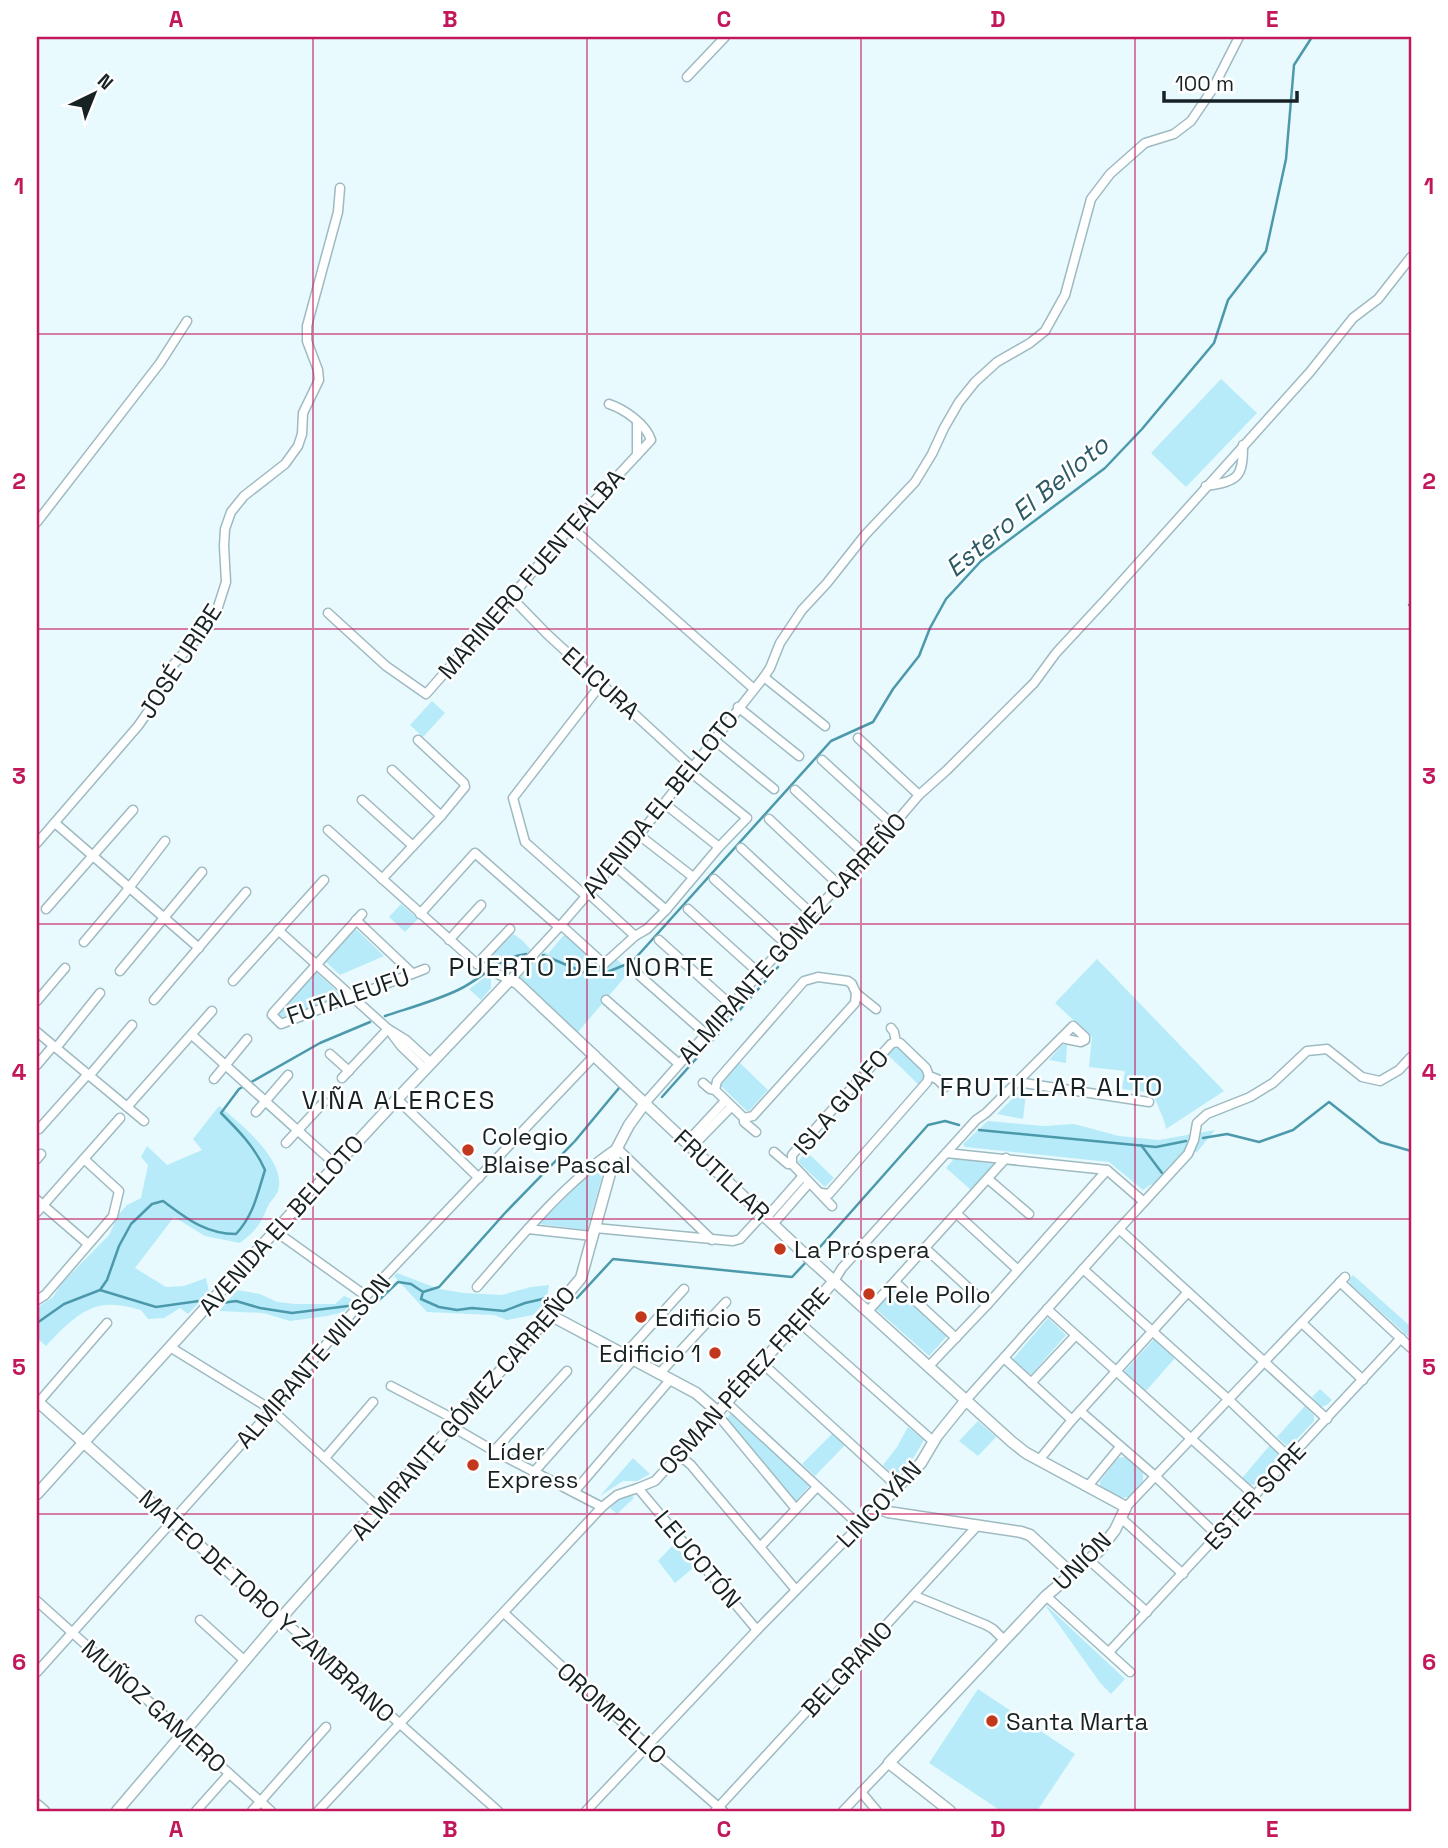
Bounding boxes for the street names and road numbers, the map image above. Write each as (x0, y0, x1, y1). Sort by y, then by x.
street label: MARINERO FUENTEALBA (431, 462, 631, 686)
street label: JOSÉ URIBE (131, 598, 229, 724)
street label: ELICURA (556, 640, 646, 726)
street label: AVENIDA EL BELLOTO (575, 704, 745, 904)
street label: ALMIRANTE GÓMEZ CARREÑO (671, 806, 913, 1070)
street label: FUTALEUFÚ (282, 961, 414, 1031)
street label: ISLA GUAFO (787, 1043, 895, 1161)
street label: FRUTILLAR (667, 1123, 777, 1227)
street label: AVENIDA EL BELLOTO (192, 1128, 370, 1322)
street label: ALMIRANTE WILSON (229, 1267, 397, 1455)
street label: ALMIRANTE GÓMEZ CARREÑO (344, 1279, 582, 1547)
street label: OSMAN PÉREZ FREIRE (652, 1281, 836, 1481)
street label: ESTER SORE (1197, 1436, 1313, 1556)
street label: LINCOYÁN (830, 1454, 928, 1554)
street label: MATEO DE TORO Y ZAMBRANO (133, 1483, 401, 1729)
street label: LEUCOTÓN (648, 1504, 748, 1614)
street label: UNIÓN (1046, 1525, 1118, 1597)
street label: BELGRANO (795, 1615, 899, 1723)
street label: MUÑOZ GAMERO (75, 1633, 233, 1779)
street label: OROMPELLO (550, 1655, 674, 1771)

